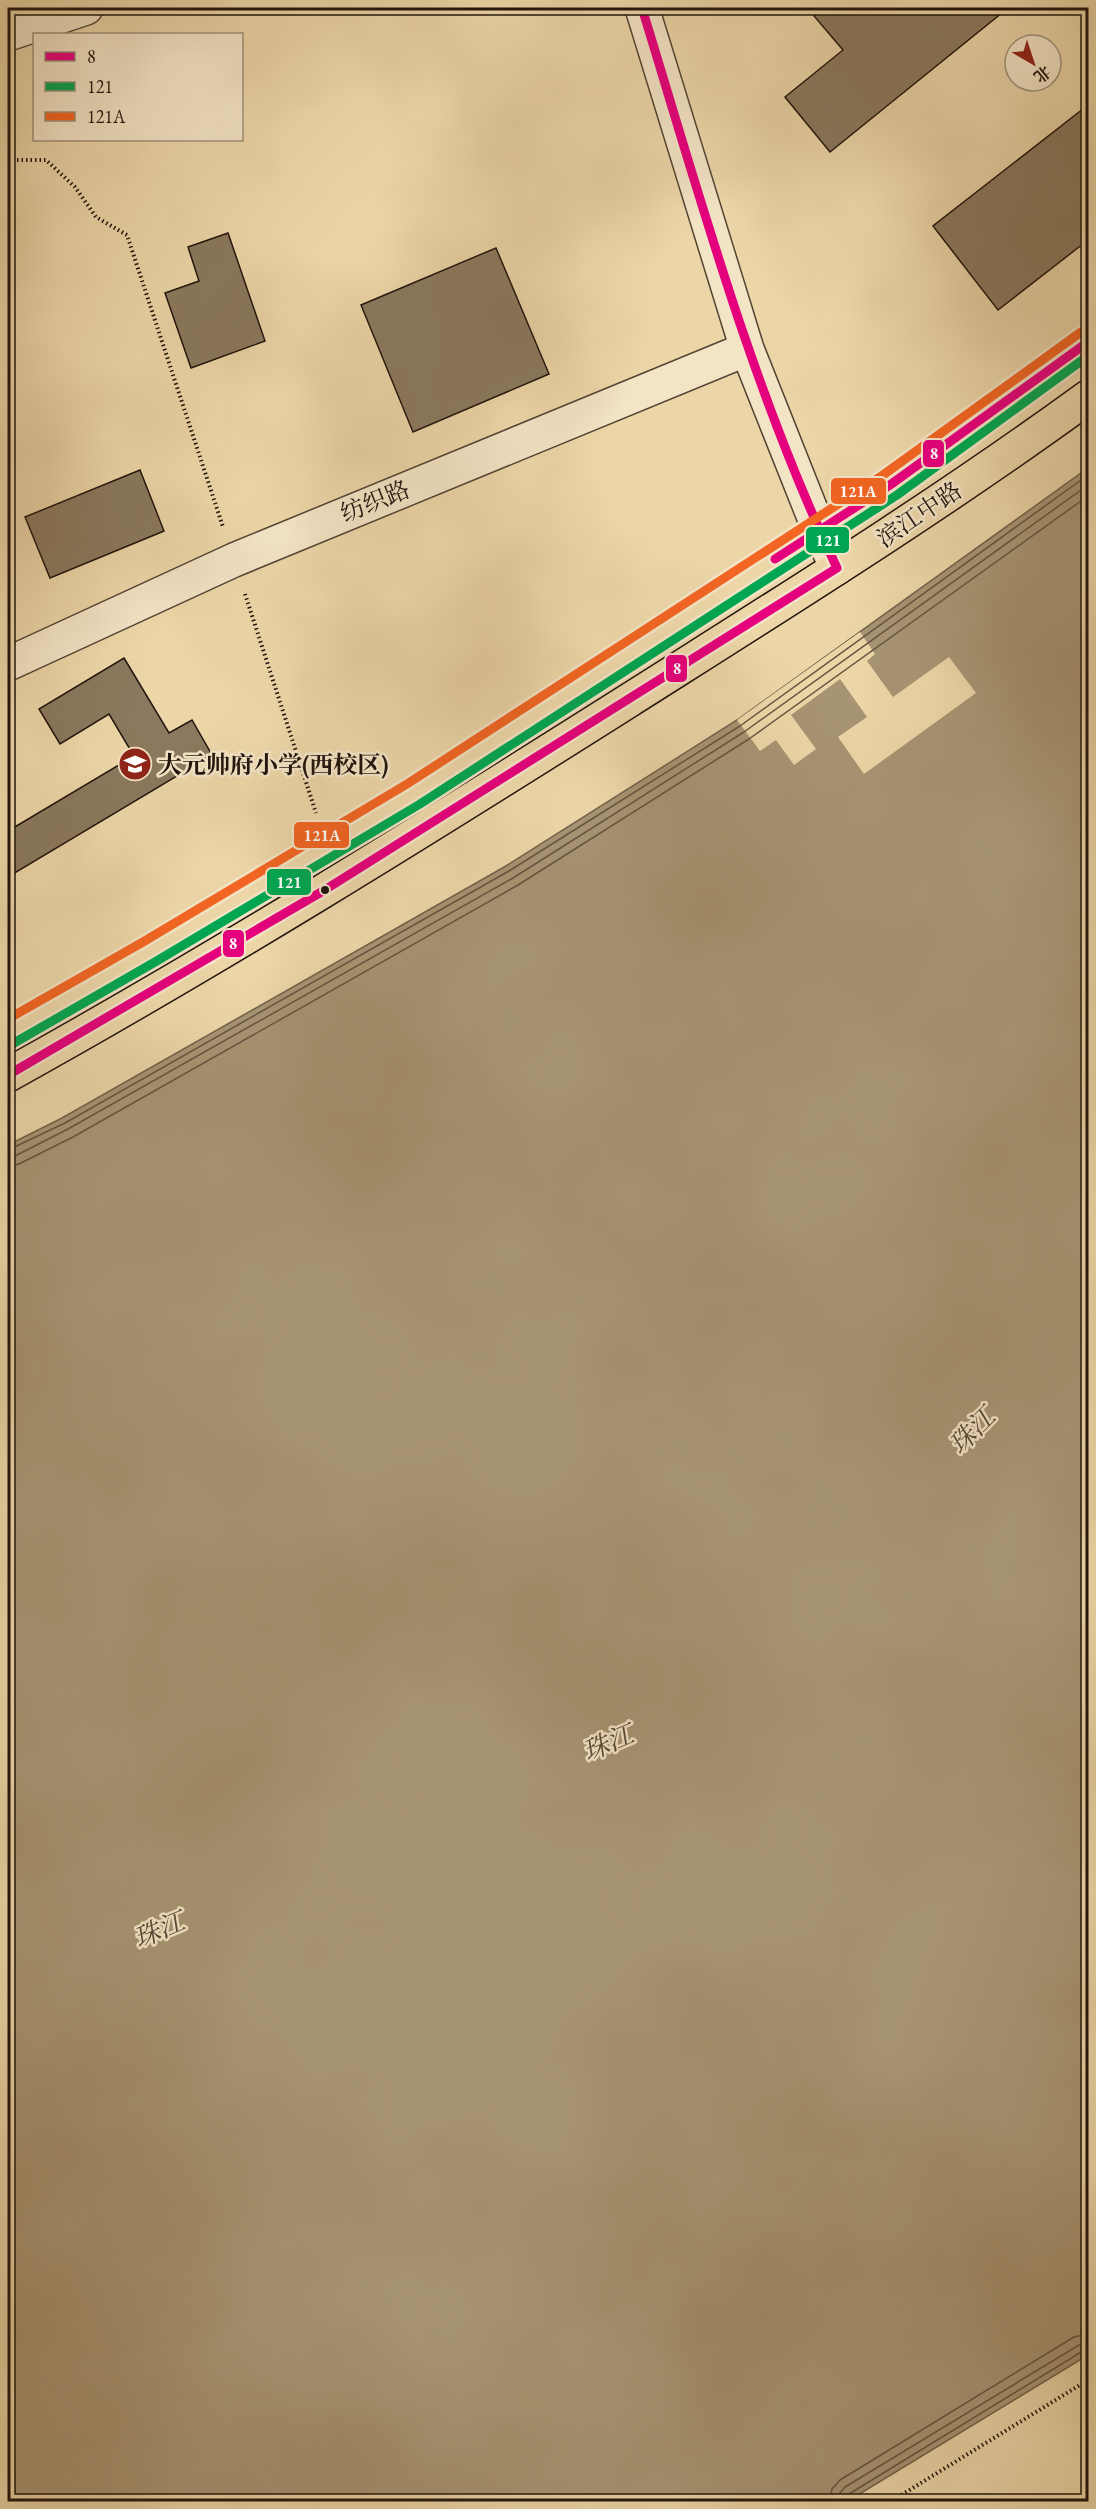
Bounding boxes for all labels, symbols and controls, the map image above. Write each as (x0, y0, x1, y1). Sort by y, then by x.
legend (33, 33, 243, 141)
north arrow (1003, 33, 1063, 93)
text: 8 (87, 45, 96, 68)
text: 北 (1029, 61, 1055, 87)
text: 121 (87, 75, 113, 98)
text: 121A (87, 105, 126, 128)
line badge: 8 (922, 439, 945, 468)
text: 8 (930, 443, 938, 464)
street label: 纺织路 (336, 473, 414, 529)
street label: 滨江中路 (871, 474, 967, 554)
line badge: 121A (830, 477, 887, 505)
text: 121A (840, 481, 877, 502)
line badge: 121 (805, 526, 850, 554)
text: 121 (815, 530, 841, 551)
line badge: 8 (665, 654, 688, 683)
text: 8 (673, 658, 681, 679)
school or university icon: 大元帅府小学(西校区) (117, 746, 153, 782)
place label: 大元帅府小学(西校区) (158, 749, 389, 780)
line badge: 121A (293, 821, 350, 849)
text: 121A (304, 825, 341, 846)
line badge: 121 (266, 868, 312, 896)
text: 121 (276, 872, 302, 893)
unlabelled marker (319, 884, 331, 896)
line badge: 8 (222, 929, 245, 958)
text: 8 (229, 933, 237, 954)
water label: 珠江 (942, 1398, 1005, 1461)
water label: 珠江 (577, 1716, 642, 1769)
water label: 珠江 (128, 1903, 193, 1956)

